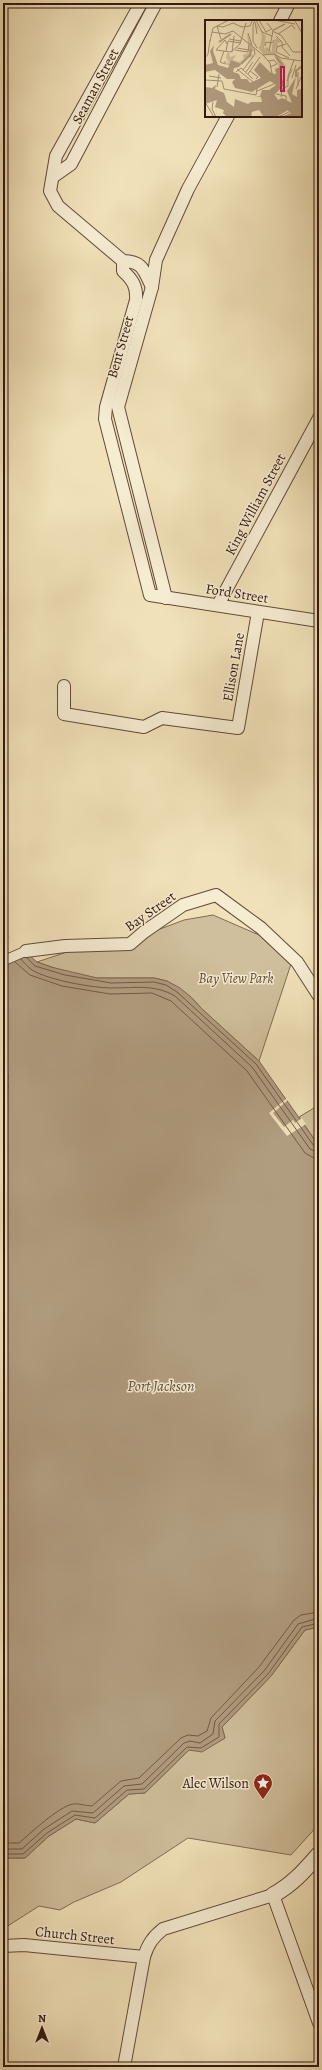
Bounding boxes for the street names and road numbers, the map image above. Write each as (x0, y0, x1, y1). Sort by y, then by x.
street label: Seaman Street (68, 45, 123, 127)
street label: Bent Street (103, 313, 139, 381)
street label: King William Street (221, 450, 290, 558)
street label: Ford Street (204, 579, 270, 608)
street label: Ellison Lane (218, 631, 249, 703)
street label: Bay Street (121, 887, 180, 936)
street label: Church Street (34, 1922, 116, 1949)

